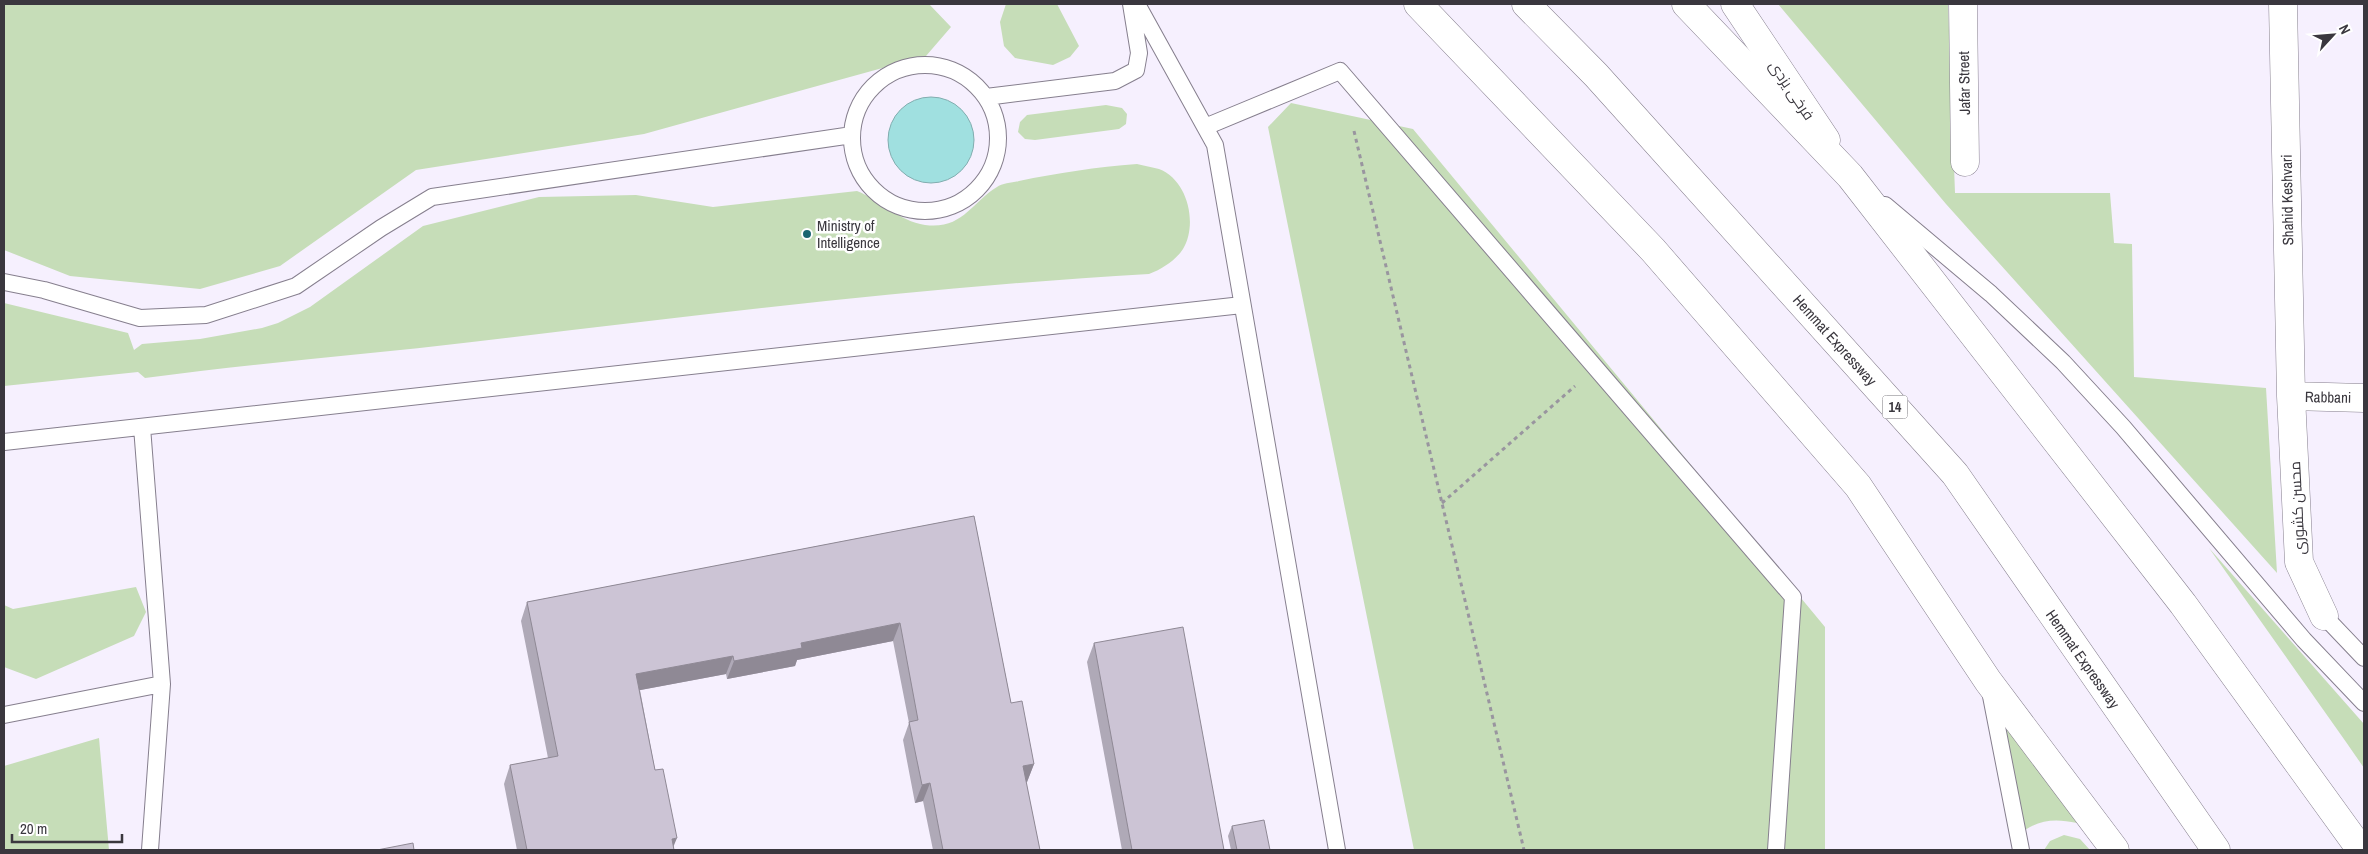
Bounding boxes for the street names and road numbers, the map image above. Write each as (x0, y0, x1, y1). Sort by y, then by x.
street label: Jafar Street (1953, 50, 1975, 115)
street label: فرخی یزدی (1764, 56, 1820, 124)
street label: Shahid Keshvari (2276, 154, 2298, 246)
street label: Hemmat Expressway (1788, 290, 1882, 391)
street label: Rabbani (2305, 386, 2351, 408)
road number: 14 (1882, 396, 1908, 418)
street label: محسن کشوری (2284, 461, 2310, 555)
street label: Hemmat Expressway (2041, 605, 2125, 713)

